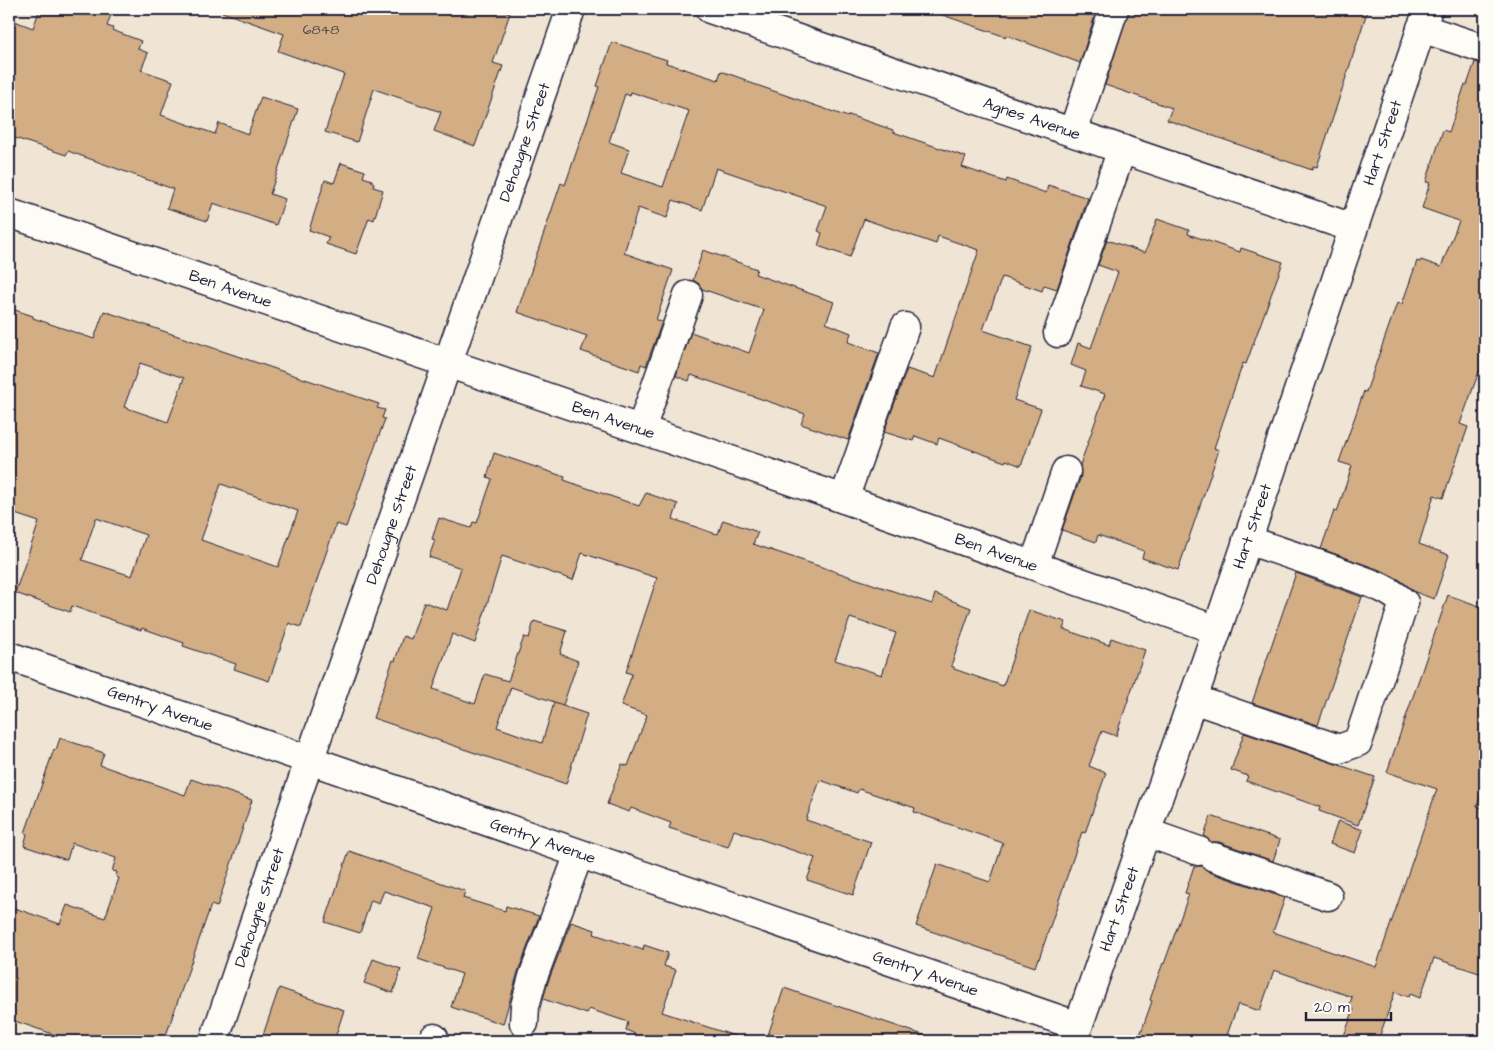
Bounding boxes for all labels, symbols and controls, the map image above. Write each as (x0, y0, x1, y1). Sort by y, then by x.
house number: 6848 (303, 20, 339, 40)
street label: Dehougne Street (494, 79, 556, 205)
street label: Agnes Avenue (980, 92, 1084, 146)
street label: Hart Street (1358, 97, 1407, 188)
street label: Ben Avenue (186, 264, 275, 313)
street label: Ben Avenue (569, 396, 658, 445)
street label: Dehougne Street (360, 462, 422, 587)
street label: Hart Street (1228, 480, 1277, 572)
street label: Ben Avenue (952, 528, 1041, 577)
street label: Gentry Avenue (105, 680, 216, 737)
street label: Gentry Avenue (487, 812, 599, 869)
street label: Dehougne Street (229, 844, 290, 970)
street label: Hart Street (1094, 863, 1145, 954)
street label: Gentry Avenue (870, 945, 982, 1002)
scale bar (1306, 990, 1392, 1022)
text: 20 m (1314, 997, 1350, 1018)

